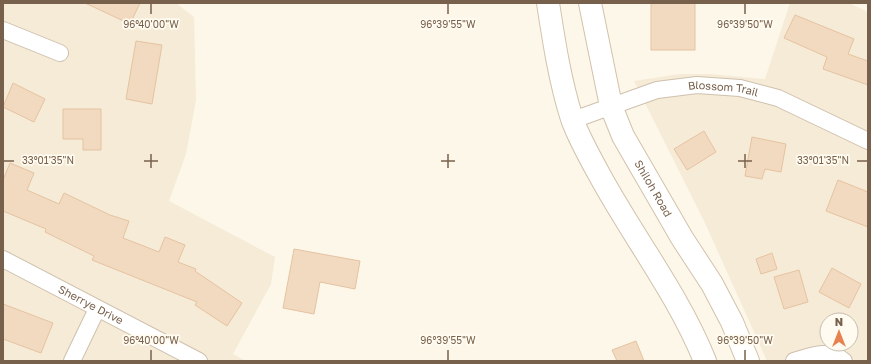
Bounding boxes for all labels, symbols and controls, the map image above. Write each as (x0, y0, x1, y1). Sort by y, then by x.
text: 96°40'00"W (123, 18, 179, 30)
text: 96°39'55"W (420, 18, 476, 30)
text: 96°39'50"W (717, 18, 773, 30)
street label: Blossom Trail (687, 78, 760, 99)
text: 33°01'35"N (22, 154, 74, 166)
text: 33°01'35"N (797, 154, 849, 166)
street label: Shiloh Road (632, 158, 675, 219)
street label: Sherrye Drive (56, 282, 126, 327)
north arrow (819, 312, 859, 352)
text: N (835, 315, 843, 328)
text: 96°40'00"W (123, 334, 179, 346)
text: 96°39'55"W (420, 334, 476, 346)
text: 96°39'50"W (717, 334, 773, 346)

